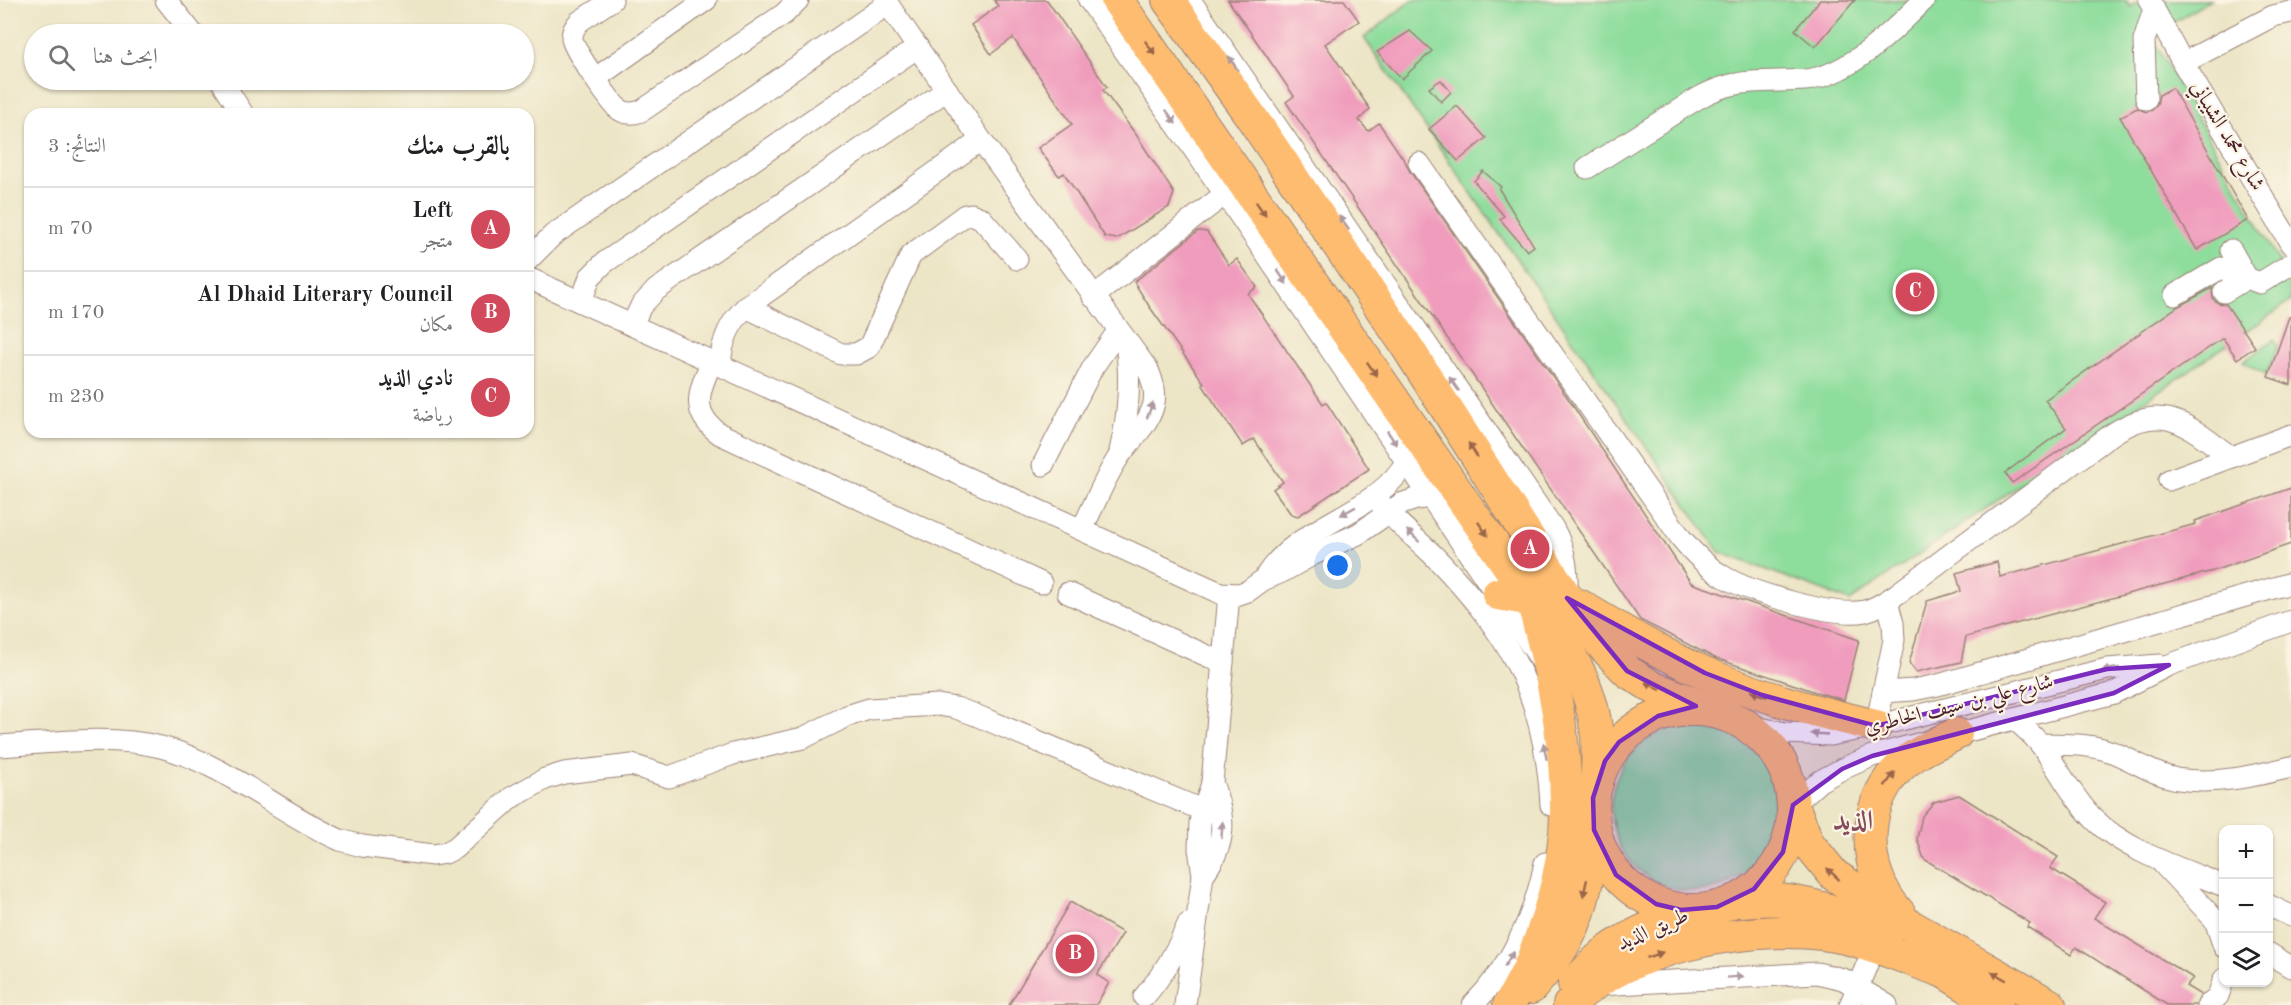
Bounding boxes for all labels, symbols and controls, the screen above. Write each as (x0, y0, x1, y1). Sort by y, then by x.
search box (24, 24, 534, 90)
one-way arrow (1144, 40, 1155, 56)
icon: search (45, 41, 78, 74)
text: ابحث هنا (93, 46, 158, 68)
one-way arrow (1227, 55, 1239, 71)
street label: شارع محمد الشيباني (2181, 77, 2268, 198)
one-way arrow (1165, 108, 1177, 124)
text: بالقرب منك (407, 134, 510, 160)
text: النتائج: 3 (48, 137, 106, 157)
text: Left (412, 200, 453, 222)
one-way arrow (1255, 200, 1267, 216)
one-way arrow (1338, 215, 1349, 232)
text: 70 m (48, 219, 93, 239)
text: A (483, 219, 498, 239)
text: متجر (421, 232, 453, 252)
one-way arrow (1276, 269, 1287, 285)
pin: C (1896, 270, 1934, 314)
text: Al Dhaid Literary Council (197, 284, 453, 306)
text: 170 m (48, 303, 104, 323)
text: B (483, 303, 498, 323)
text: مكان (419, 316, 453, 336)
one-way arrow (1366, 361, 1377, 377)
text: نادي الذيد (378, 368, 453, 390)
one-way arrow (1448, 376, 1460, 392)
text: 230 m (48, 387, 104, 407)
text: C (484, 387, 497, 407)
one-way arrow (1145, 401, 1155, 419)
text: رياضة (413, 406, 453, 426)
one-way arrow (1386, 430, 1397, 446)
one-way arrow (1468, 442, 1479, 458)
one-way arrow (1339, 506, 1356, 516)
one-way arrow (1477, 521, 1489, 537)
pin: A (1510, 526, 1550, 572)
one-way arrow (1405, 529, 1420, 543)
your location (1323, 551, 1352, 580)
one-way arrow (2101, 665, 2120, 674)
street label: شارع علي بن سيف الخاطري (1862, 671, 2057, 746)
one-way arrow (1644, 681, 1661, 691)
one-way arrow (1750, 688, 1768, 698)
one-way arrow (1809, 730, 1828, 739)
one-way arrow (1540, 741, 1549, 760)
one-way arrow (1884, 772, 1896, 787)
district label: الذيد (1833, 808, 1873, 836)
one-way arrow (1217, 821, 1227, 840)
map controls (2219, 825, 2273, 987)
button: + (2219, 825, 2273, 879)
one-way arrow (1826, 867, 1841, 881)
one-way arrow (1580, 879, 1589, 898)
button: − (2219, 879, 2273, 933)
street label: طريق الذيد (1614, 905, 1692, 956)
pin: B (1056, 932, 1094, 976)
button: layers (2219, 933, 2273, 987)
one-way arrow (1646, 950, 1664, 960)
one-way arrow (1504, 951, 1515, 967)
one-way arrow (1990, 971, 2007, 981)
one-way arrow (1725, 972, 1744, 981)

